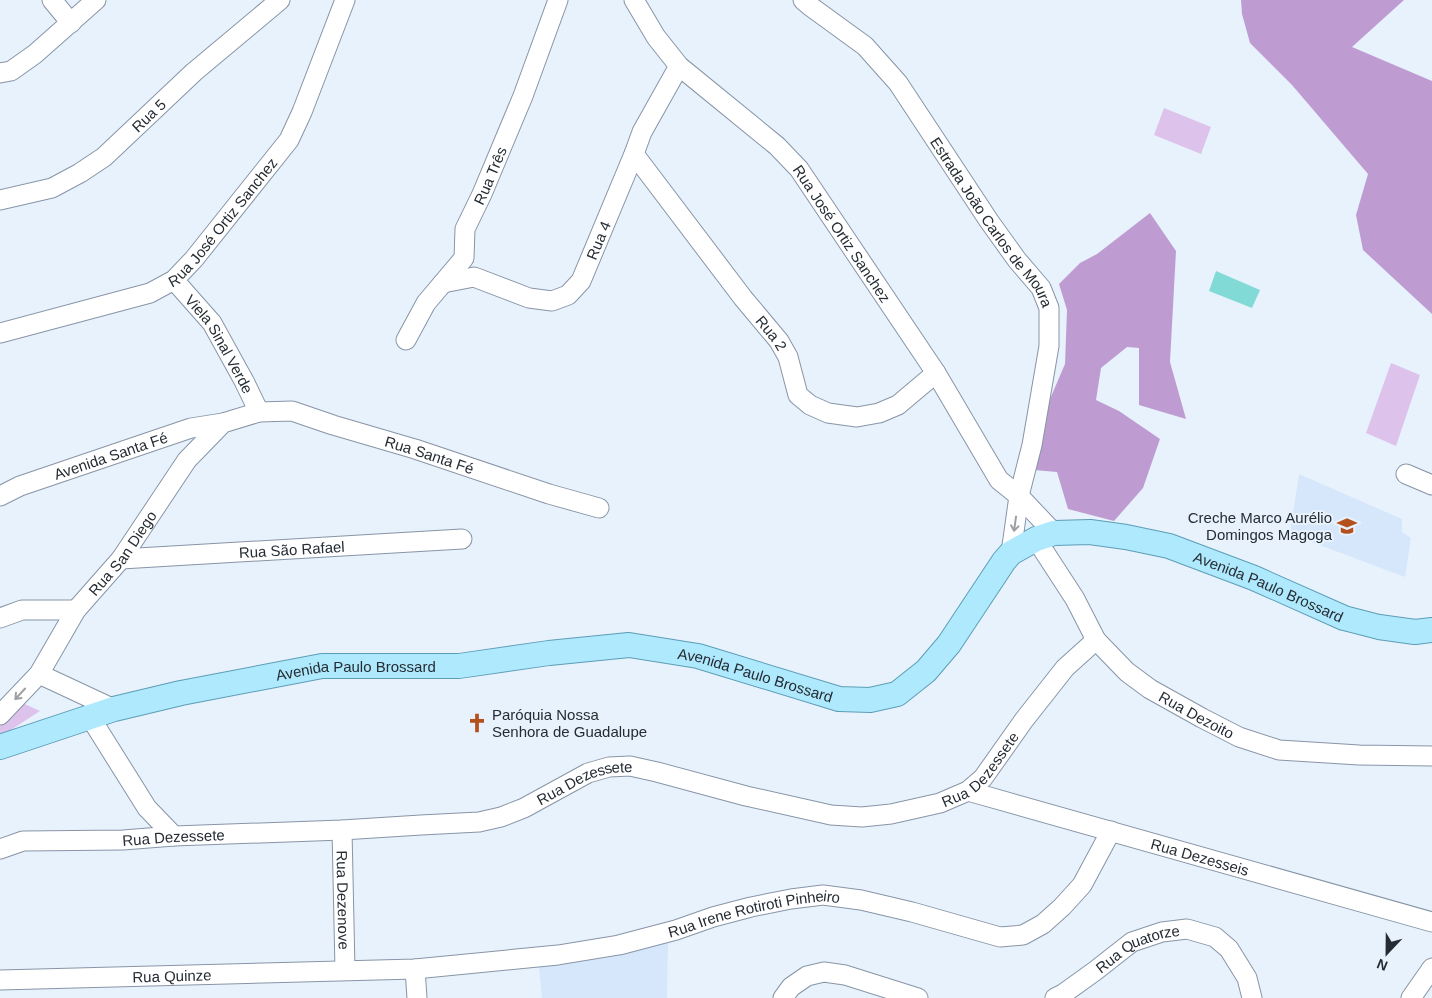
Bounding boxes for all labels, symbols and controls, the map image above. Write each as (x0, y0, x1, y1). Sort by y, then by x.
street label: Rua 5 (128, 95, 169, 135)
street label: Estrada João Carlos de Moura (927, 134, 1056, 310)
street label: Rua Três (470, 144, 509, 207)
street label: Rua José Ortiz Sanchez (165, 154, 280, 290)
street label: Rua José Ortiz Sanchez (790, 162, 894, 305)
street label: Rua 4 (582, 218, 614, 262)
street label: Viela Sinal Verde (182, 291, 257, 396)
street label: Rua 2 (753, 312, 791, 353)
street label: Avenida Santa Fé (51, 428, 170, 482)
street label: Rua Santa Fé (383, 432, 476, 477)
street label: Rua San Diego (85, 507, 159, 599)
place label: Creche Marco Aurélio Domingos Magoga (1188, 509, 1333, 543)
school or university icon: Creche Marco Aurélio Domingos Magoga (1336, 515, 1358, 537)
one-way arrow (1010, 516, 1020, 532)
street label: Rua São Rafael (238, 537, 345, 561)
street label: Avenida Paulo Brossard (1191, 548, 1346, 625)
street label: Avenida Paulo Brossard (677, 644, 835, 705)
street label: Avenida Paulo Brossard (274, 658, 436, 683)
street label: Rua Dezoito (1156, 687, 1237, 742)
one-way arrow (13, 688, 26, 700)
place label: Paróquia Nossa Senhora de Guadalupe (492, 706, 647, 740)
church icon: Paróquia Nossa Senhora de Guadalupe (466, 712, 488, 734)
street label: Rua Dezessete (939, 728, 1022, 810)
street label: Rua Dezessete (534, 757, 633, 808)
street label: Rua Dezessete (122, 826, 225, 849)
street label: Rua Dezesseis (1149, 835, 1251, 878)
street label: Rua Dezenove (334, 850, 353, 950)
street label: Rua Irene Rotiroti Pinheiro (666, 886, 841, 940)
street label: Rua Quatorze (1092, 921, 1181, 976)
north arrow (1362, 928, 1412, 978)
text: N (1374, 956, 1390, 974)
street label: Rua Quinze (132, 966, 212, 985)

